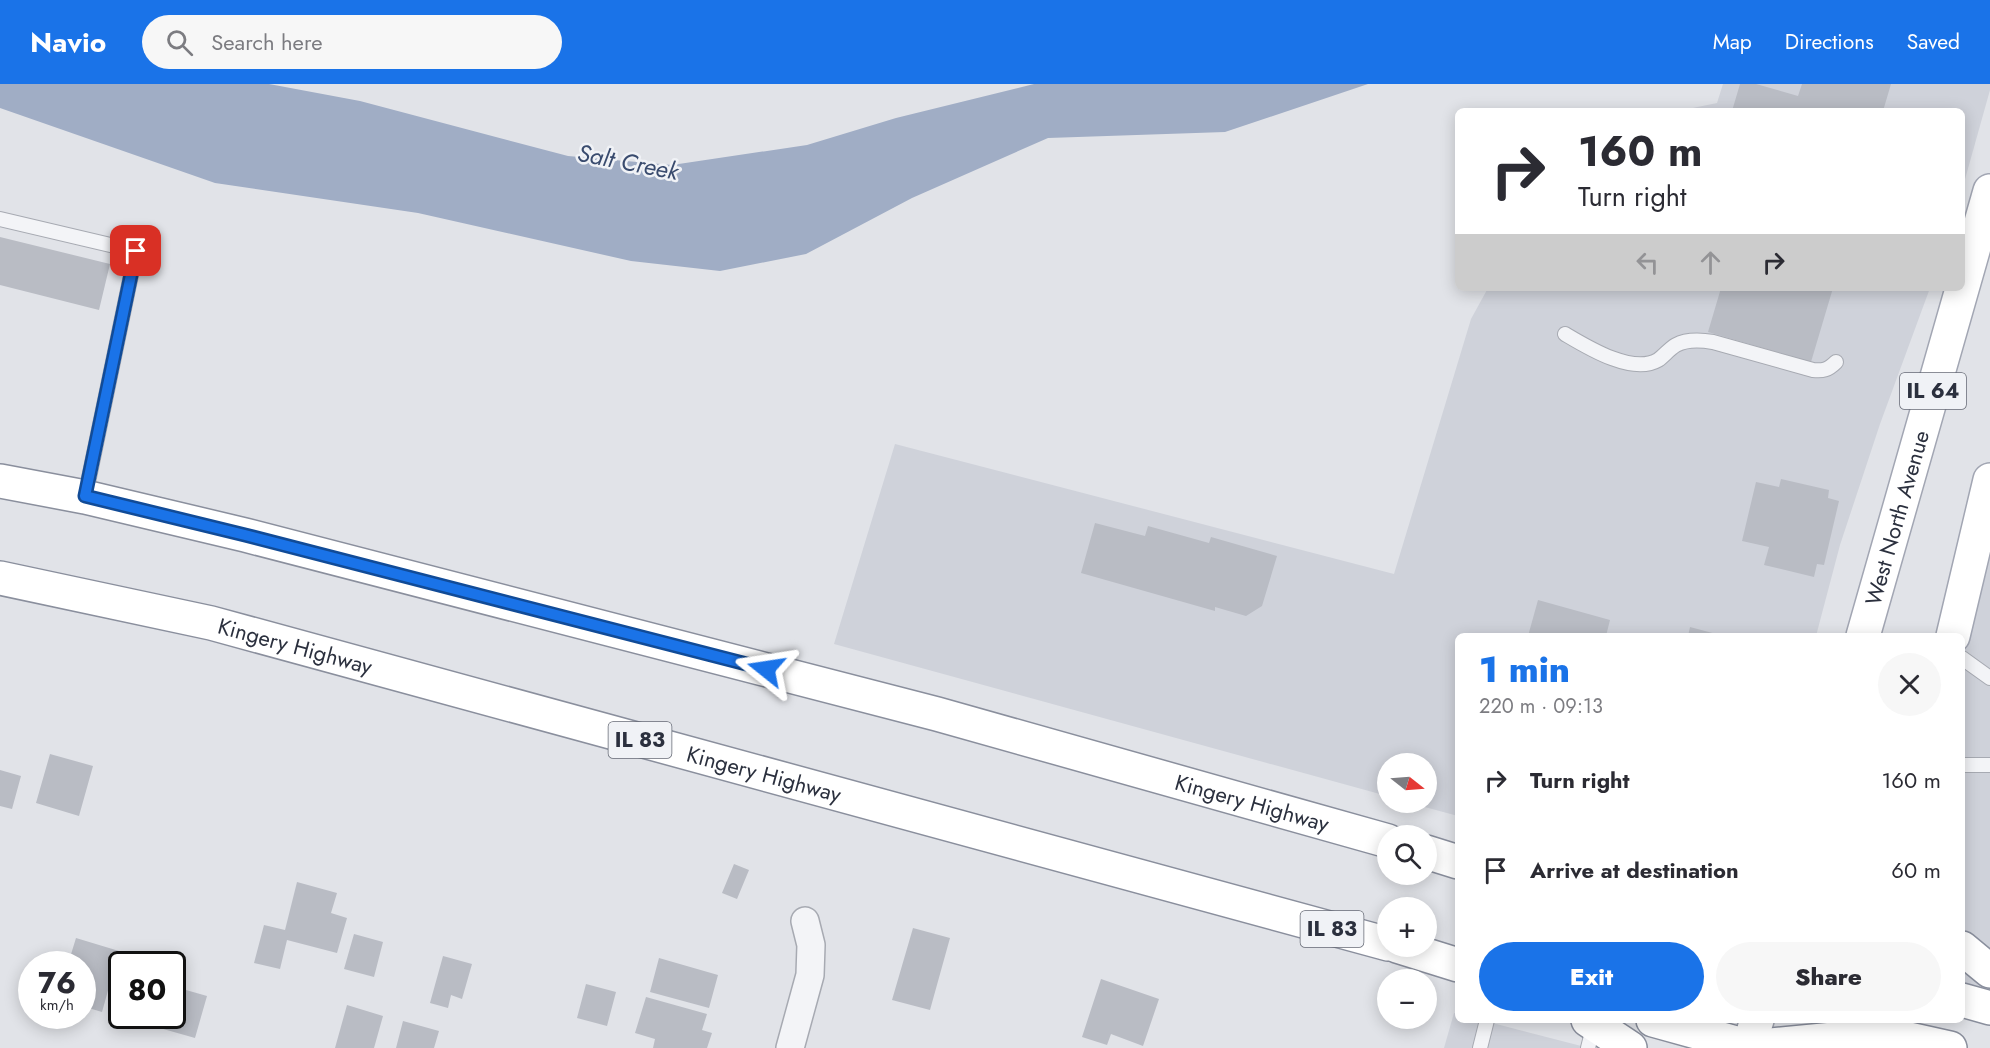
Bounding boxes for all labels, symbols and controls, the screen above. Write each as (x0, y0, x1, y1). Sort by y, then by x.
search box (142, 15, 562, 69)
text: Navio (30, 22, 106, 63)
icon: search (163, 26, 196, 59)
text: Search here (211, 26, 322, 58)
text: Map (1713, 27, 1752, 57)
text: Directions (1785, 27, 1874, 57)
text: Saved (1907, 27, 1960, 57)
text: 160 m (1578, 121, 1702, 182)
icon: right (1479, 132, 1557, 210)
water label: Salt Creek (575, 135, 683, 189)
text: Turn right (1578, 177, 1686, 216)
pin (110, 225, 161, 276)
icon: arrive (119, 234, 152, 267)
icon: left (1631, 246, 1664, 279)
icon: ahead (1694, 246, 1727, 279)
icon: right (1757, 246, 1790, 279)
road number: IL 64 (1900, 373, 1966, 409)
street label: West North Avenue (1857, 426, 1937, 609)
street label: Kingery Highway (214, 610, 376, 682)
position arrow (734, 637, 798, 701)
text: 1 min (1479, 643, 1570, 695)
button: close (1878, 653, 1941, 716)
text: 220 m · 09:13 (1479, 692, 1603, 721)
road number: IL 83 (608, 722, 672, 758)
street label: Kingery Highway (683, 738, 845, 810)
north arrow (1377, 753, 1437, 813)
map controls (1377, 753, 1437, 1029)
icon: right (1479, 764, 1512, 797)
text: Turn right (1530, 764, 1630, 796)
text: 160 m (1881, 764, 1941, 796)
street label: Kingery Highway (1171, 766, 1333, 840)
button: search (1377, 825, 1437, 885)
icon: arrive (1479, 854, 1512, 887)
text: Arrive at destination (1530, 854, 1739, 886)
text: 60 m (1891, 854, 1941, 886)
button: + (1377, 897, 1437, 957)
road number: IL 83 (1300, 911, 1364, 947)
button: Exit (1479, 942, 1704, 1011)
button: Share (1716, 942, 1941, 1011)
speed limit sign: 80 (108, 951, 186, 1029)
text: 76 (38, 961, 76, 1004)
button: − (1377, 969, 1437, 1029)
text: km/h (40, 994, 74, 1016)

